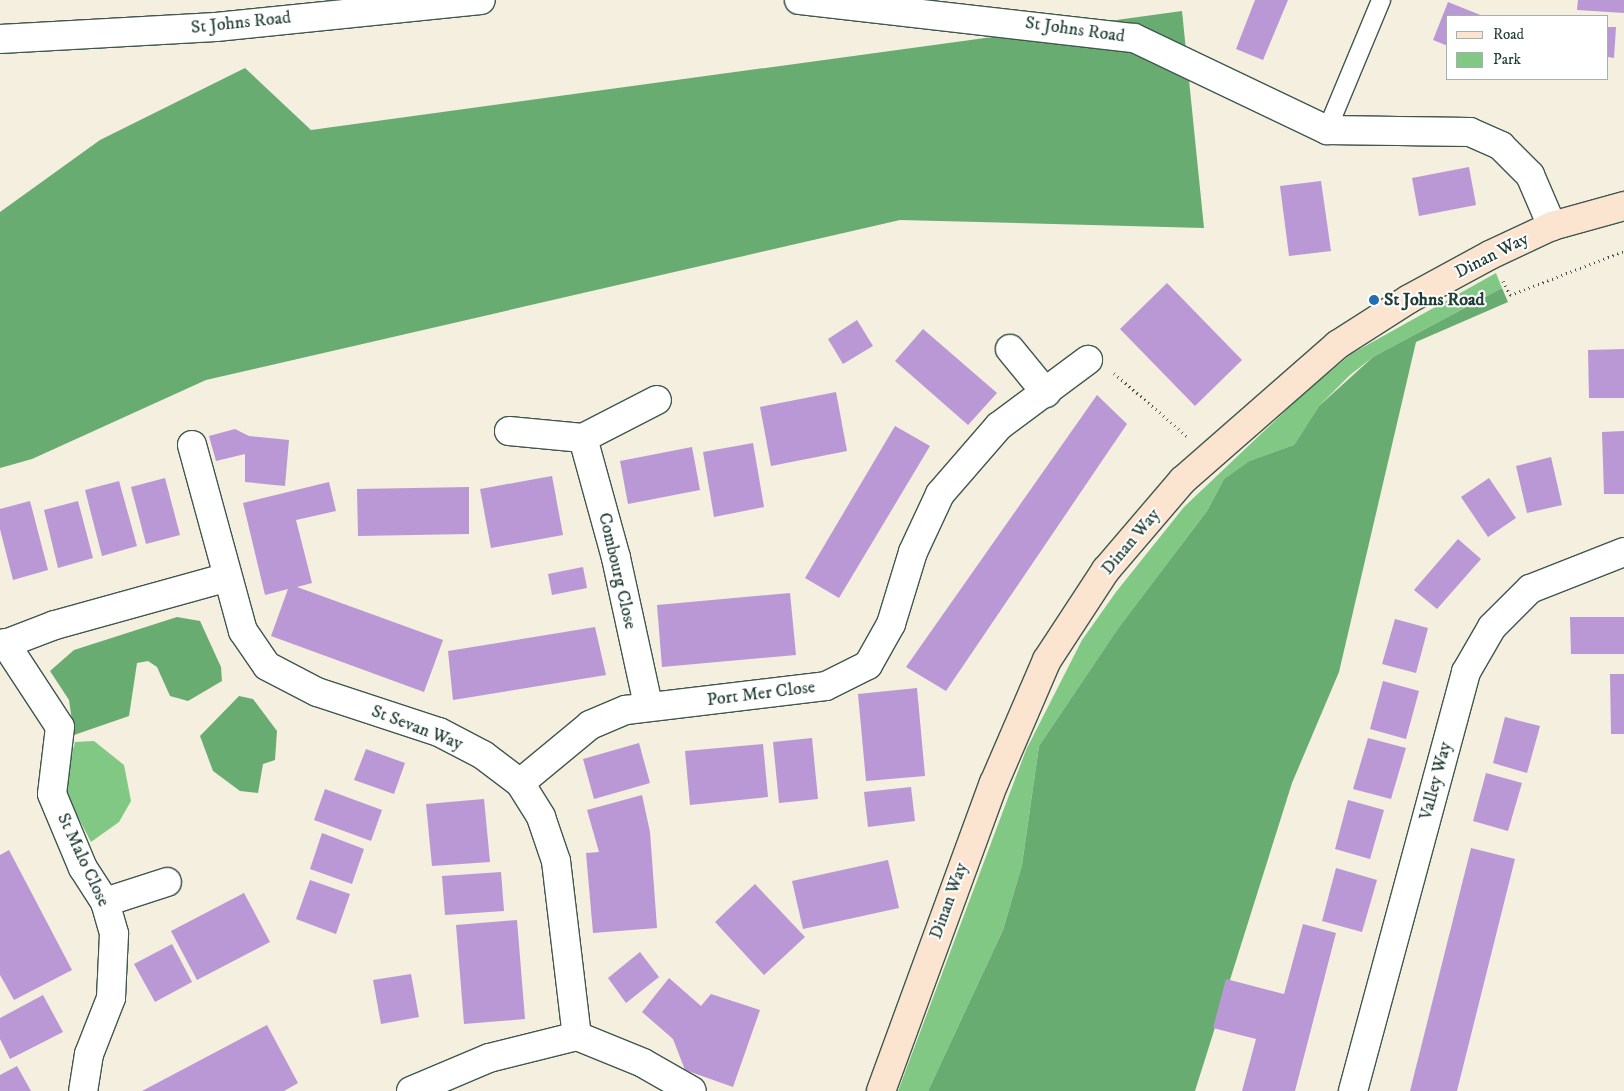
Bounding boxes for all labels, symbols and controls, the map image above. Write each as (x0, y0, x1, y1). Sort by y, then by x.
street label: St Johns Road (190, 7, 292, 39)
street label: St Johns Road (1024, 12, 1126, 48)
legend (1446, 15, 1609, 80)
text: Road (1493, 25, 1524, 44)
text: Park (1493, 50, 1521, 69)
street label: Dinan Way (1452, 228, 1532, 284)
place label: St Johns Road (1384, 289, 1485, 311)
marker: St Johns Road (1368, 294, 1380, 306)
street label: Dinan Way (1097, 504, 1165, 580)
street label: Combourg Close (593, 511, 641, 631)
street label: Port Mer Close (706, 677, 816, 711)
street label: St Sevan Way (368, 701, 466, 755)
street label: Valley Way (1415, 740, 1457, 822)
street label: St Malo Close (52, 810, 114, 910)
street label: Dinan Way (925, 860, 973, 942)

